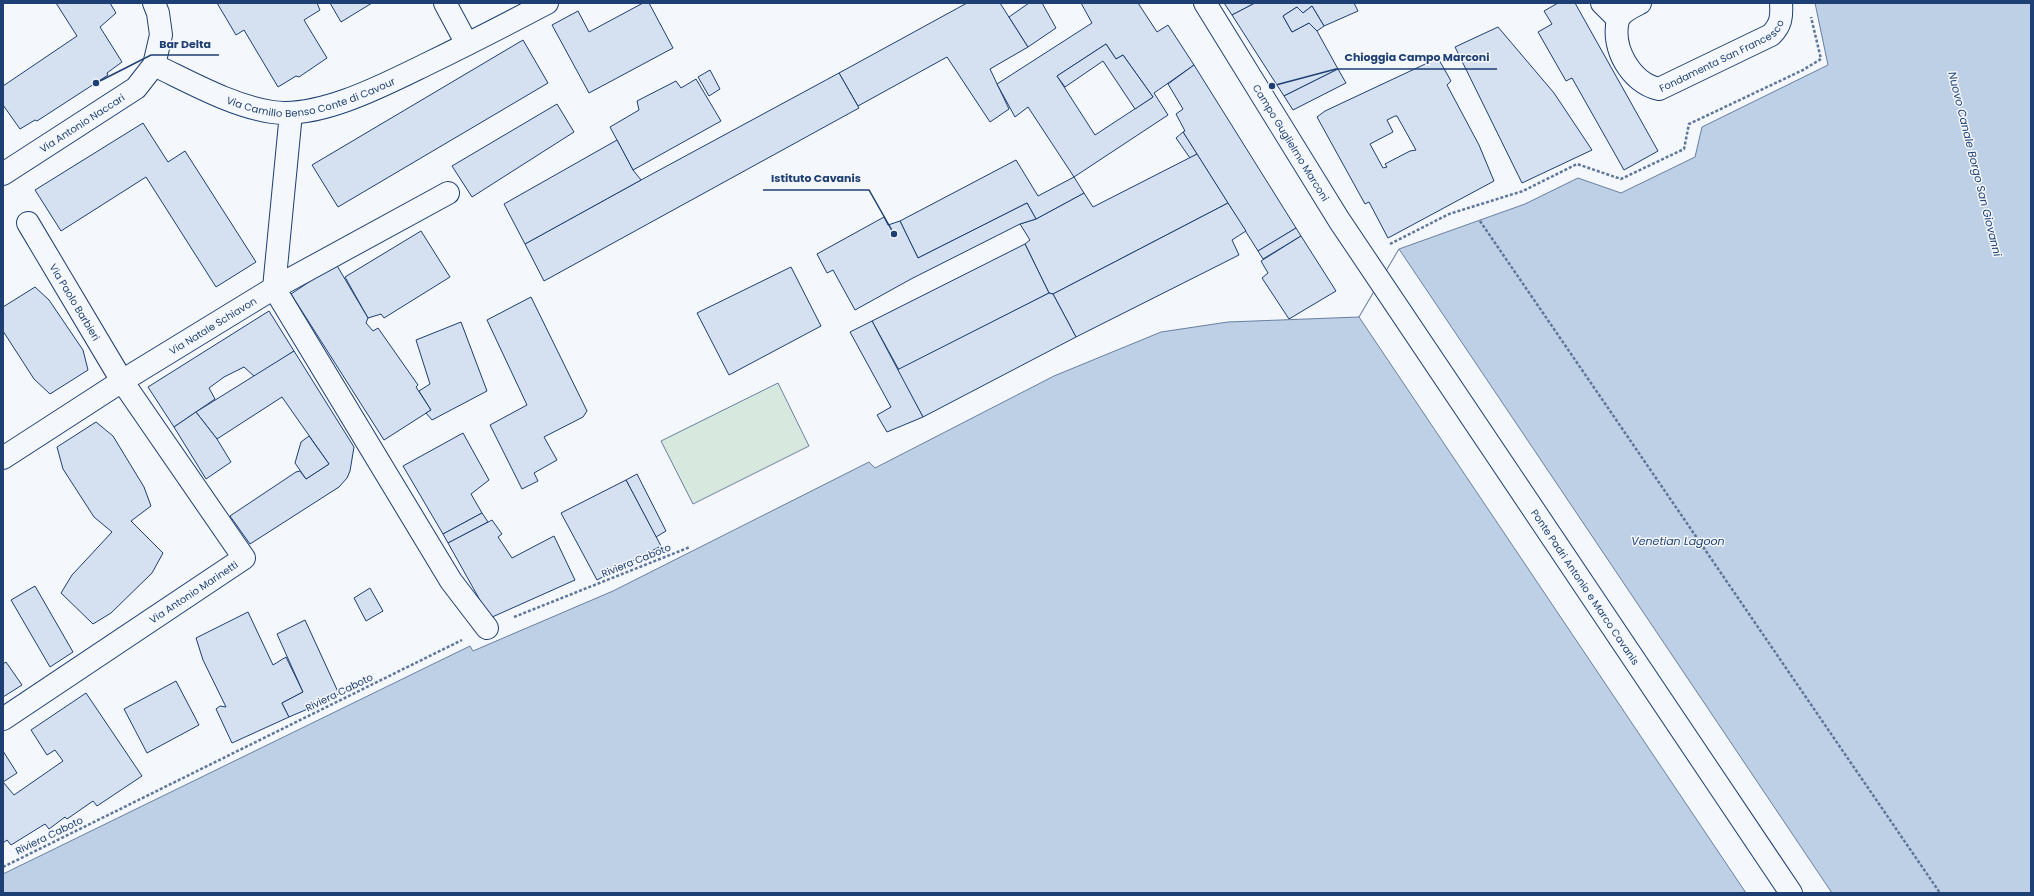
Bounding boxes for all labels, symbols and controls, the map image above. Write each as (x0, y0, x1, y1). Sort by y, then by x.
street label: Fondamenta San Francesco (1657, 18, 1788, 96)
callout: Bar Delta (151, 32, 219, 55)
text: Bar Delta (159, 36, 211, 52)
callout: Chioggia Campo Marconi (1336, 46, 1497, 69)
text: Chioggia Campo Marconi (1345, 49, 1489, 65)
water label: Nuovo Canale Borgo San Giovanni (1944, 70, 2006, 258)
street label: Via Camillo Benso Conte di Cavour (224, 74, 398, 121)
street label: Campo Guglielmo Marconi (1249, 81, 1333, 204)
street label: Via Antonio Naccari (37, 90, 128, 156)
callout: Istituto Cavanis (763, 167, 869, 190)
text: Istituto Cavanis (771, 170, 861, 186)
street label: Via Paolo Barbieri (46, 261, 104, 344)
street label: Via Natale Schiavon (166, 293, 260, 359)
street label: Ponte Padri Antonio e Marco Cavanis (1527, 506, 1643, 668)
water label: Venetian Lagoon (1631, 533, 1725, 549)
street label: Riviera Caboto (599, 540, 673, 581)
street label: Via Antonio Marinetti (146, 557, 241, 627)
street label: Riviera Caboto (303, 670, 376, 715)
street label: Riviera Caboto (13, 813, 86, 858)

